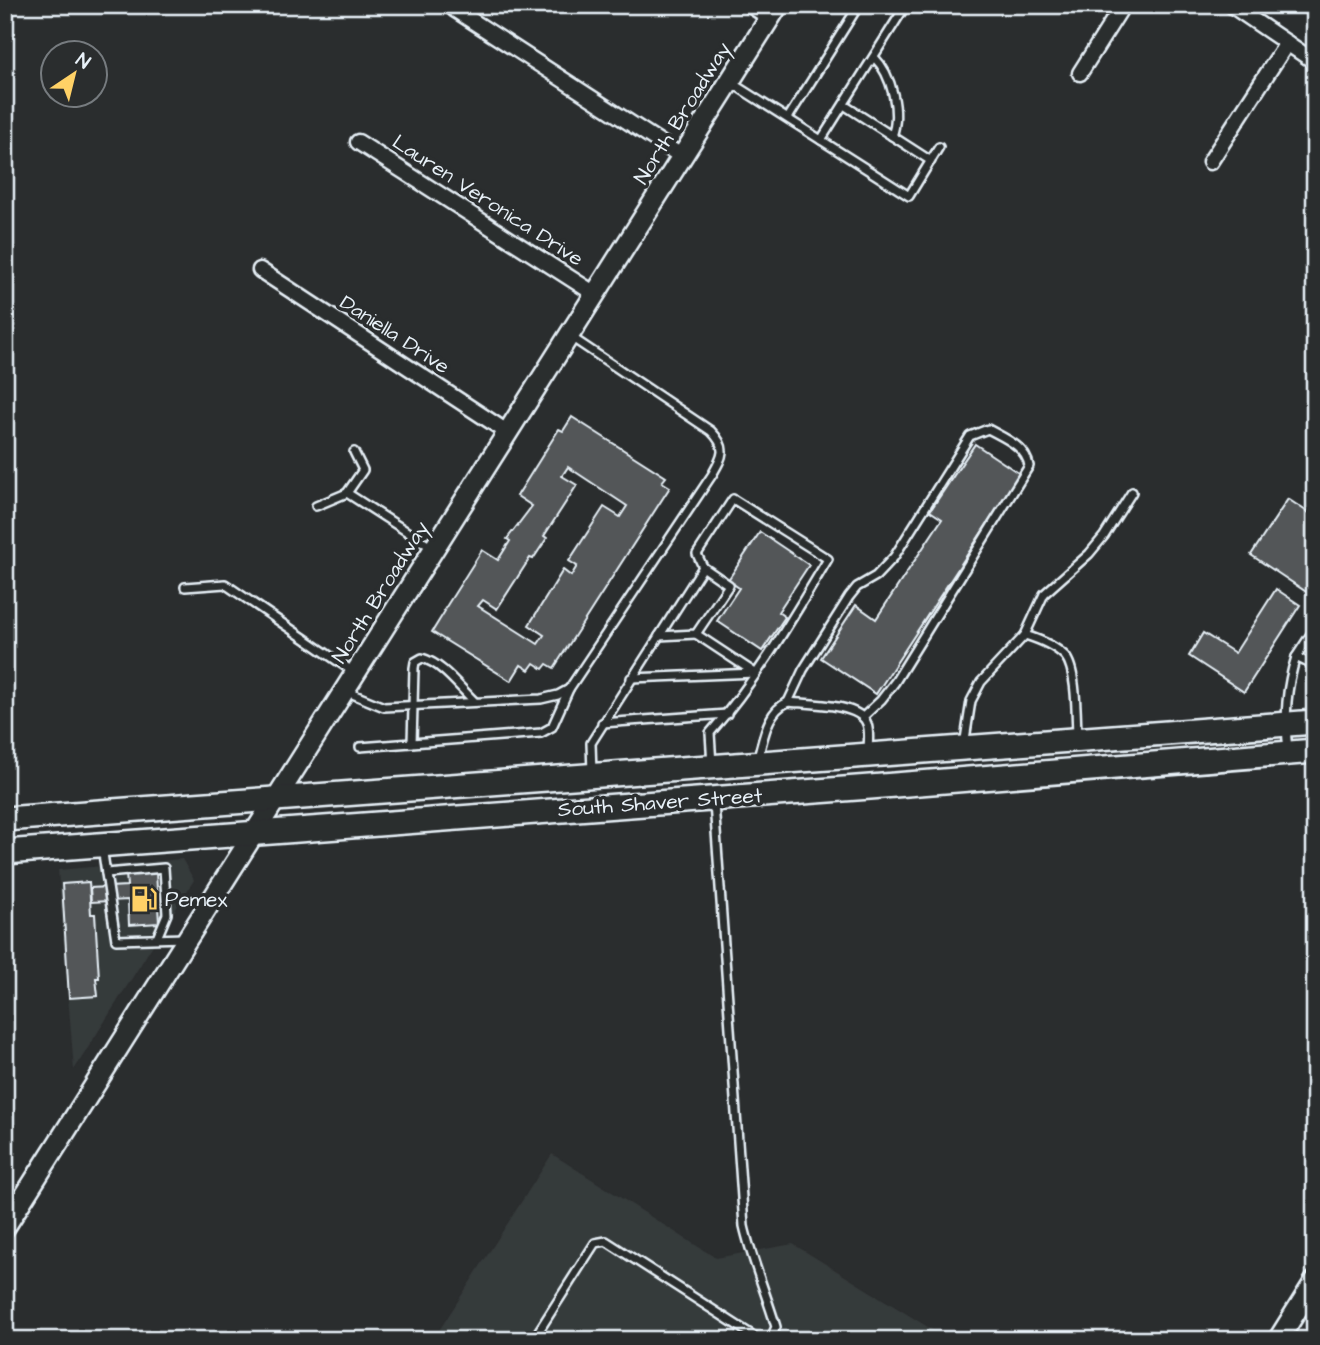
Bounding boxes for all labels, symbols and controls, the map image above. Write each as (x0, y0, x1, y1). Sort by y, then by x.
street label: North Broadway (627, 36, 740, 191)
north arrow (38, 38, 108, 108)
text: N (70, 47, 96, 76)
street label: Lauren Veronica Drive (387, 128, 589, 273)
street label: Daniella Drive (334, 288, 455, 381)
street label: North Broadway (325, 515, 438, 670)
street label: South Shaver Street (557, 781, 764, 824)
fuel station icon: Pemex (129, 884, 159, 914)
place label: Pemex (165, 885, 227, 914)

